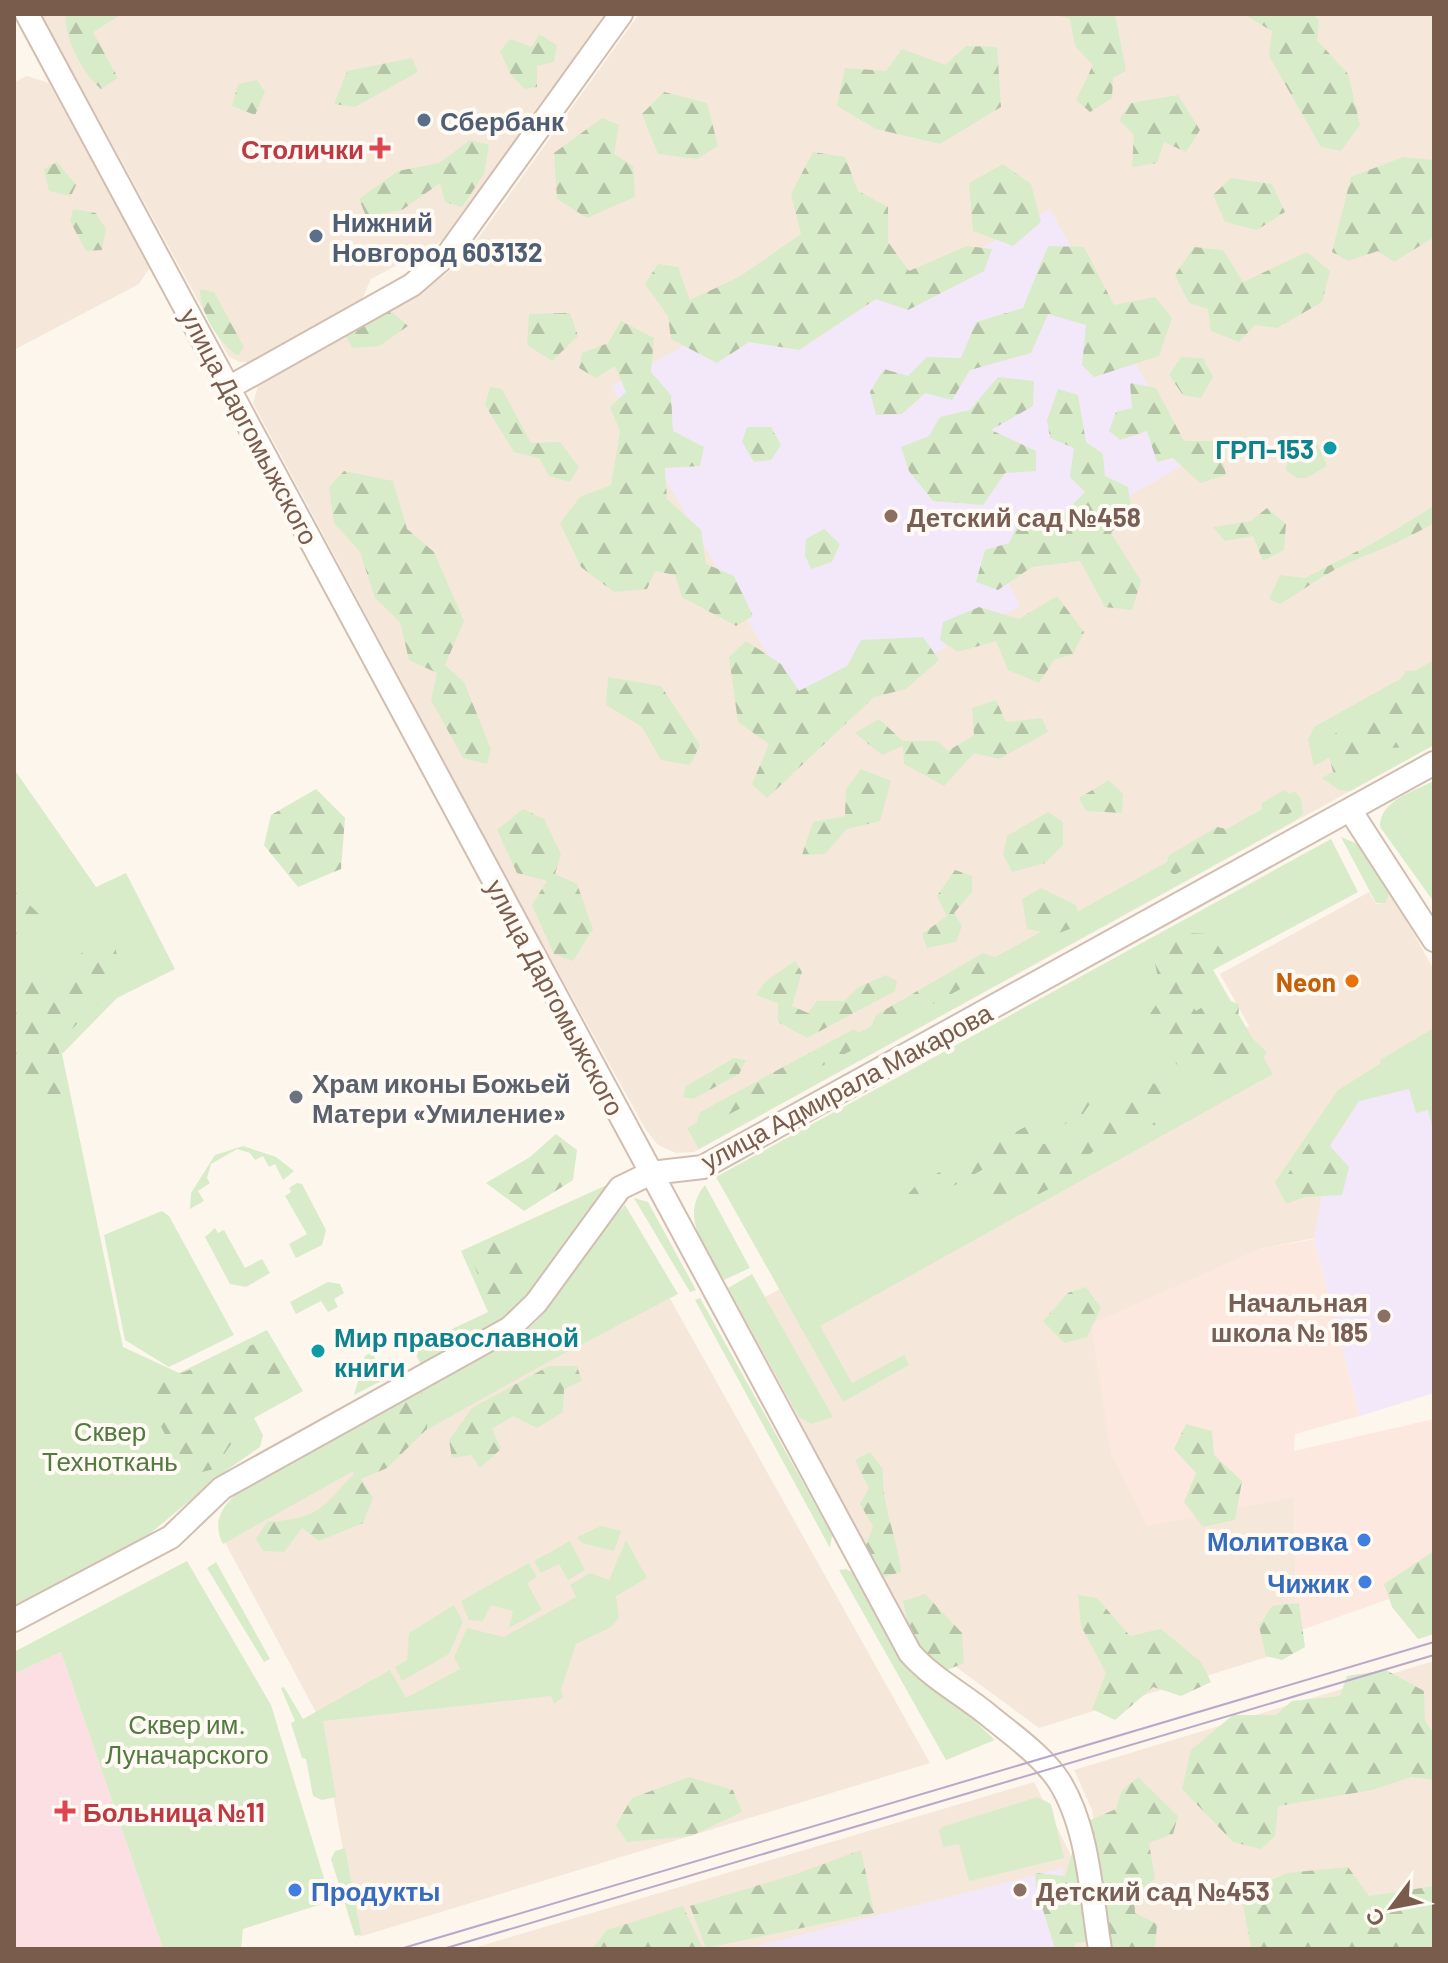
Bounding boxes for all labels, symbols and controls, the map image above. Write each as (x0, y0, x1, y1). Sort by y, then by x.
place label: Сбербанк (440, 105, 565, 136)
marker: Сбербанк (415, 111, 433, 129)
place label: Столички (241, 133, 364, 164)
marker: Столички (371, 139, 389, 157)
place label: Нижний Новгород 603132 (332, 206, 543, 267)
marker: Нижний Новгород 603132 (307, 227, 325, 245)
street label: улица Даргомыжского (175, 303, 325, 549)
place label: ГРП-153 (1215, 433, 1314, 464)
marker: ГРП-153 (1321, 439, 1339, 457)
place label: Детский сад №458 (907, 501, 1141, 532)
marker: Детский сад №458 (882, 507, 900, 525)
street label: улица Даргомыжского (481, 874, 631, 1120)
place label: Neon (1276, 966, 1336, 997)
marker: Neon (1343, 972, 1361, 990)
street label: улица Адмирала Макарова (695, 996, 997, 1176)
place label: Храм иконы Божьей Матери «Умиление» (312, 1067, 571, 1128)
marker: Храм иконы Божьей Матери «Умиление» (287, 1088, 305, 1106)
place label: Начальная школа № 185 (1211, 1286, 1368, 1347)
marker: Начальная школа № 185 (1375, 1307, 1393, 1325)
place label: Мир православной книги (334, 1321, 579, 1382)
marker: Мир православной книги (309, 1342, 327, 1360)
park label: Сквер Техноткань (42, 1415, 178, 1476)
place label: Молитовка (1207, 1525, 1349, 1556)
marker: Молитовка (1355, 1531, 1373, 1549)
place label: Чижик (1267, 1567, 1350, 1598)
marker: Чижик (1356, 1573, 1374, 1591)
park label: Сквер им. Луначарского (105, 1708, 269, 1769)
place label: Больница №11 (83, 1796, 265, 1827)
marker: Больница №11 (54, 1800, 76, 1822)
north arrow (1352, 1867, 1432, 1947)
place label: Продукты (311, 1875, 440, 1906)
place label: Детский сад №453 (1036, 1875, 1270, 1906)
marker: Продукты (286, 1881, 304, 1899)
marker: Детский сад №453 (1011, 1881, 1029, 1899)
text: С (1359, 1904, 1389, 1932)

